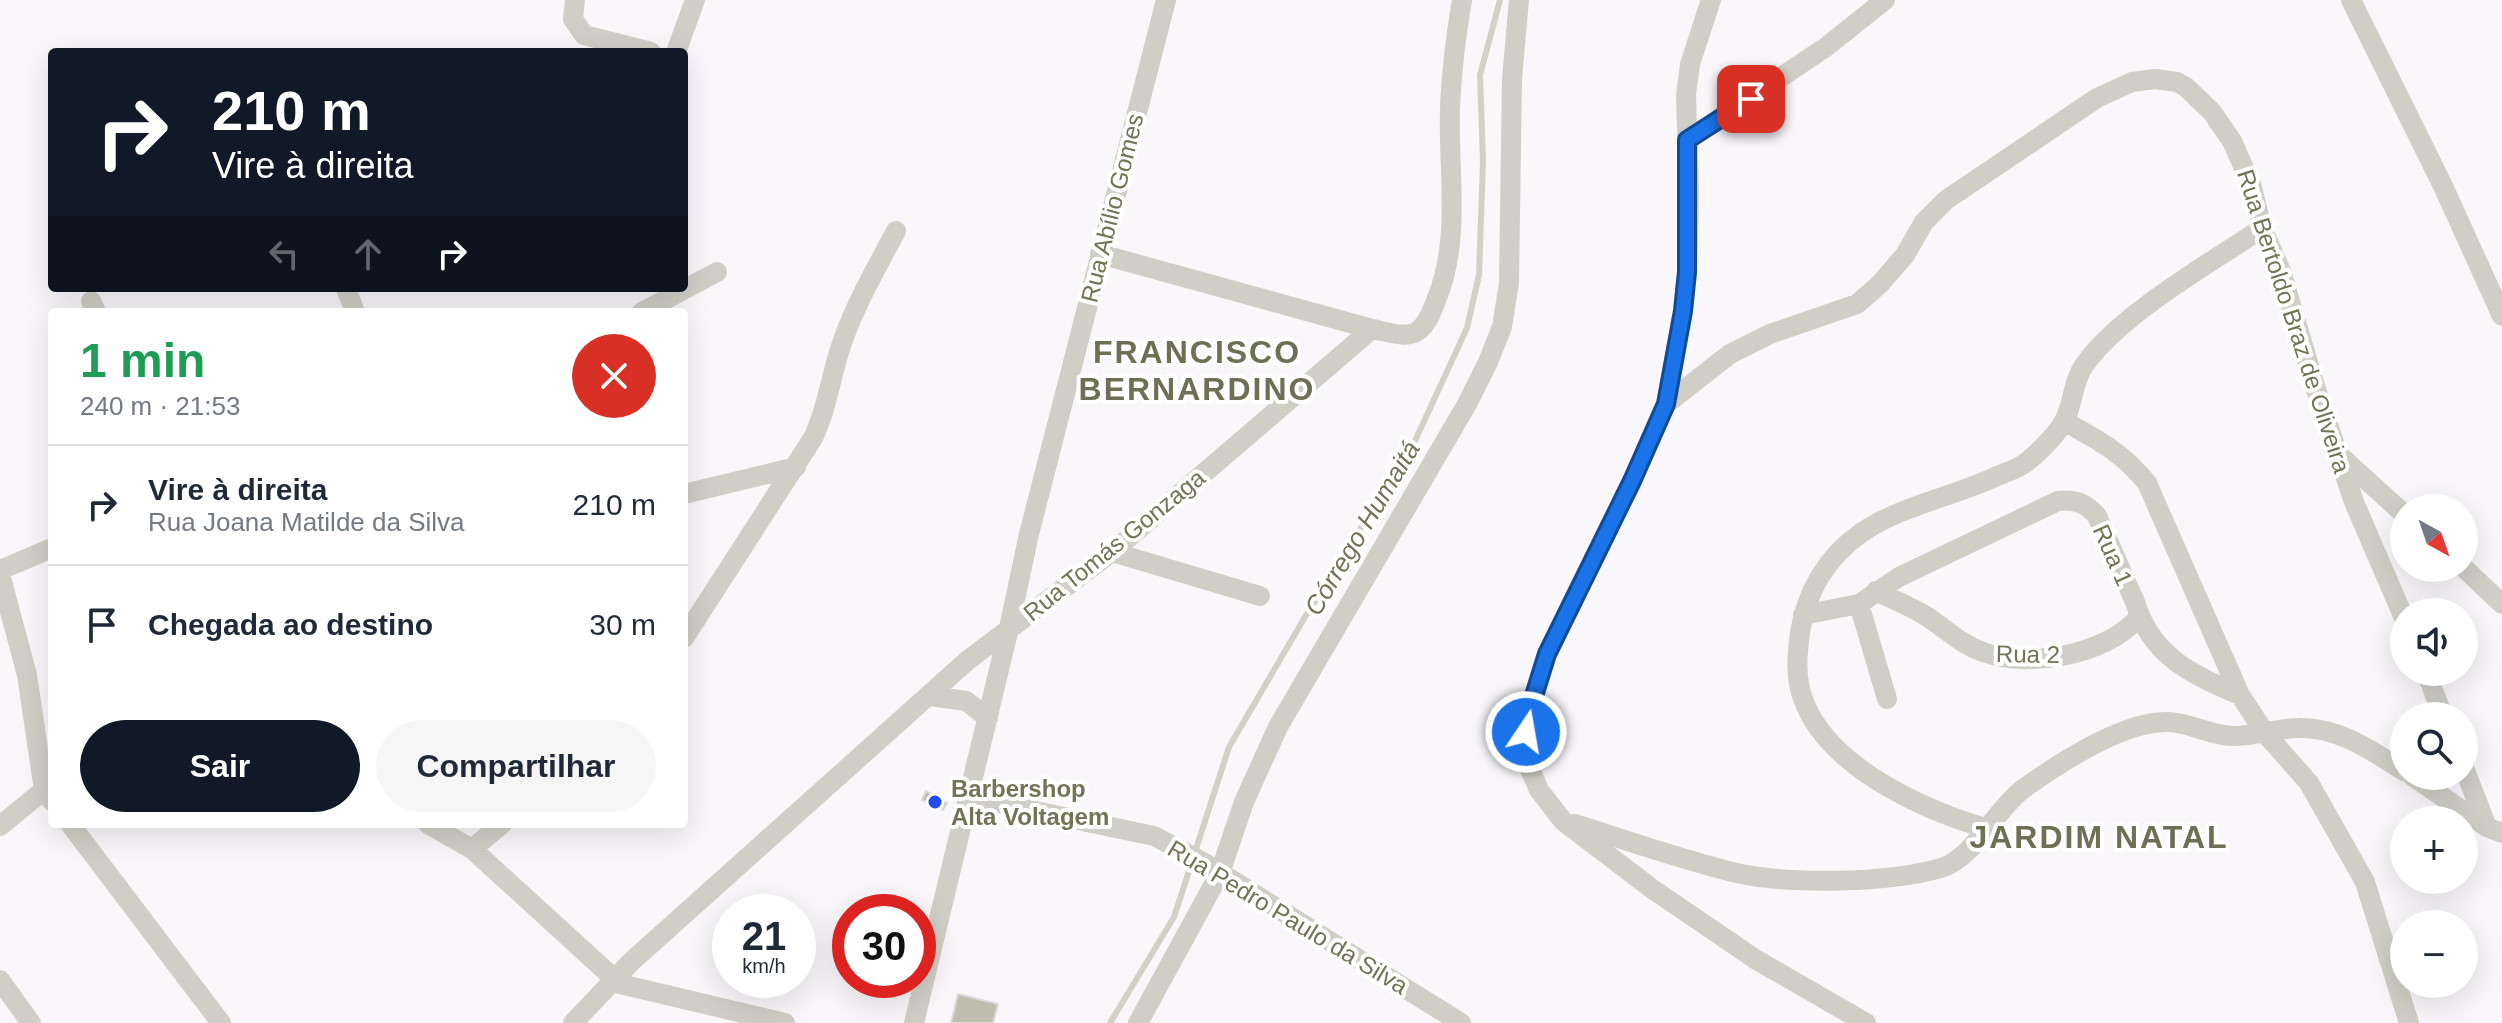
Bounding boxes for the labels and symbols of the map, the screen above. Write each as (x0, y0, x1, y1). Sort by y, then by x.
pin (1717, 65, 1785, 133)
street label: Rua Abílio Gomes (1076, 111, 1148, 305)
street label: Rua Bertoldo Braz de Oliveira (2232, 166, 2356, 477)
district label: FRANCISCO BERNARDINO (1079, 334, 1315, 407)
water label: Córrego Humaitá (1298, 435, 1426, 621)
street label: Rua Tomás Gonzaga (1018, 463, 1210, 626)
north arrow (2390, 494, 2478, 582)
street label: Rua 1 (2088, 520, 2138, 590)
street label: Rua 2 (1996, 640, 2060, 668)
position arrow (1484, 690, 1568, 774)
place label: Barbershop Alta Voltagem (951, 775, 1109, 830)
marker: Barbershop Alta Voltagem (926, 793, 944, 811)
district label: JARDIM NATAL (1969, 819, 2229, 855)
street label: Rua Pedro Paulo da Silva (1163, 835, 1413, 1000)
speed limit sign: 30 (832, 894, 936, 998)

